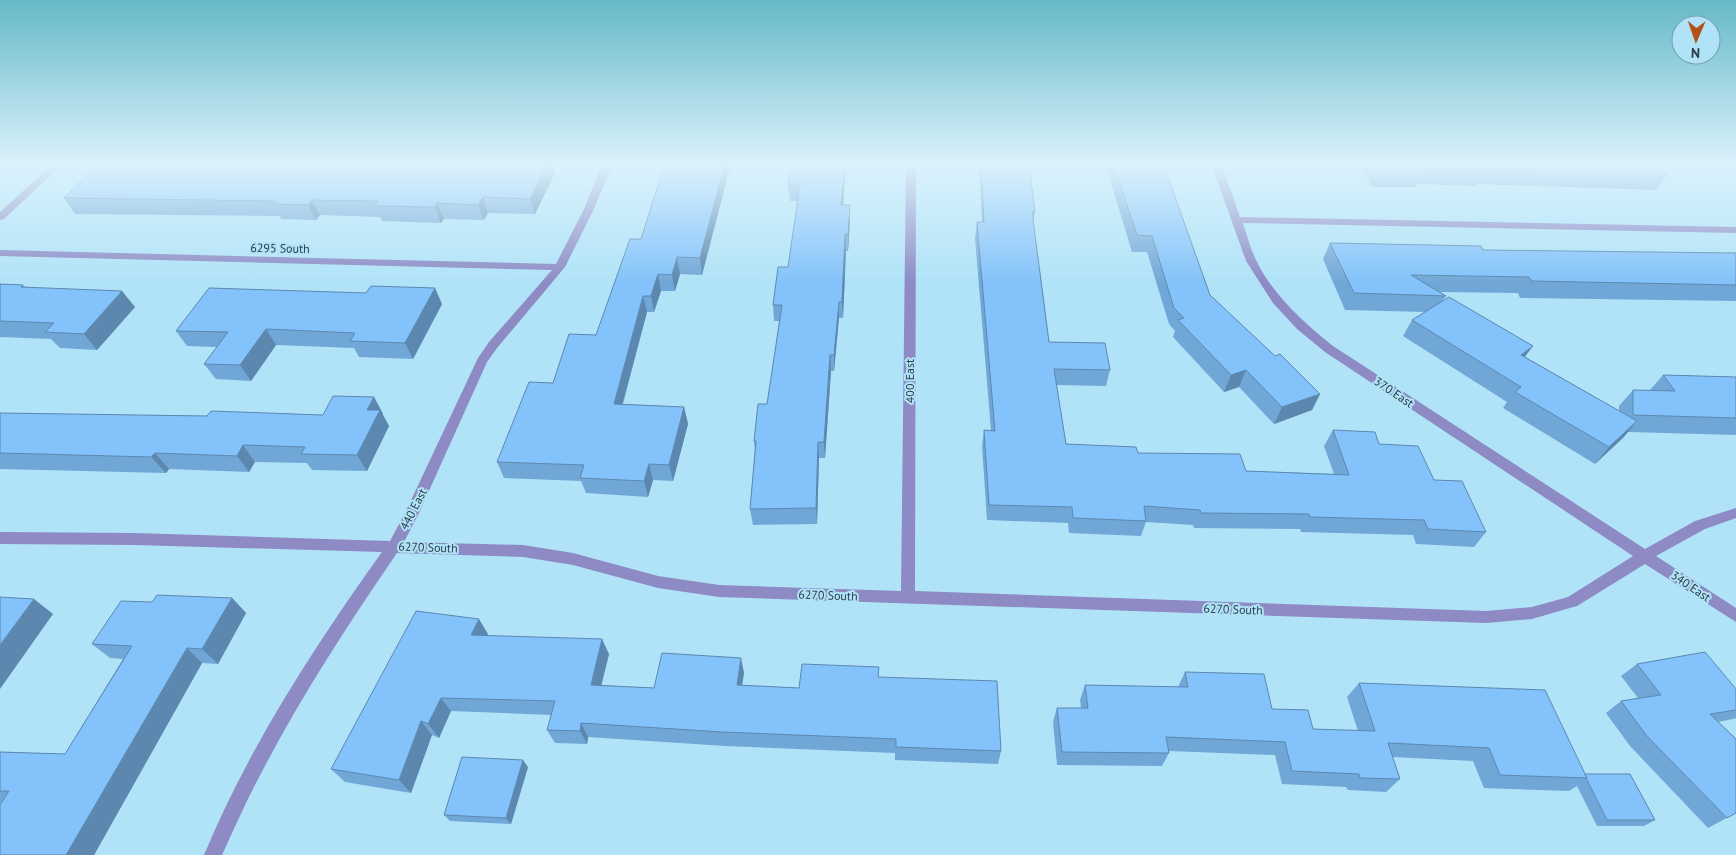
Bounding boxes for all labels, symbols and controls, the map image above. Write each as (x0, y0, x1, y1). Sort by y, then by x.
north arrow (1671, 15, 1721, 65)
text: N (1691, 44, 1700, 62)
street label: 6295 South (250, 240, 310, 256)
street label: 400 East (902, 359, 917, 403)
street label: 370 East (1371, 373, 1417, 411)
street label: 440 East (396, 486, 430, 532)
street label: 6270 South (398, 538, 458, 556)
street label: 340 East (1668, 567, 1714, 605)
street label: 6270 South (798, 586, 858, 604)
street label: 6270 South (1203, 600, 1263, 618)

